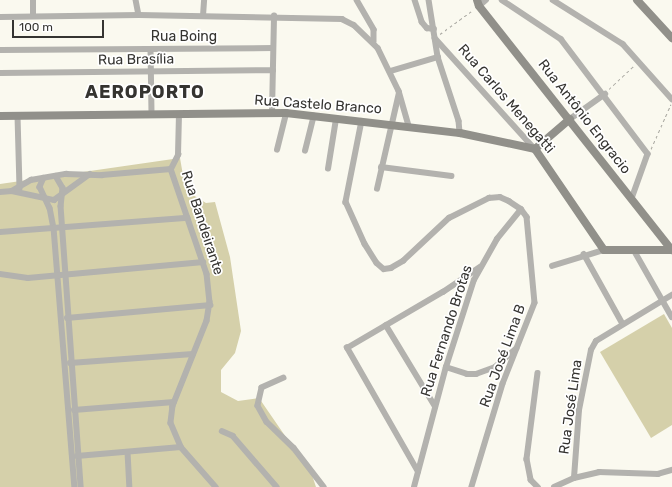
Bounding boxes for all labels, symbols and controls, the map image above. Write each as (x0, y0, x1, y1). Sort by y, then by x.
scale bar (14, 12, 106, 38)
text: 100 m (19, 20, 53, 34)
street label: Rua Boing (151, 29, 217, 45)
street label: Rua Carlos Menegatti (454, 41, 558, 157)
street label: Rua Brasília (98, 51, 174, 69)
street label: Rua Antônio Engracio (534, 56, 634, 178)
district label: AEROPORTO (85, 81, 205, 103)
street label: Rua Castelo Branco (254, 92, 382, 118)
street label: Rua Bandeirante (177, 169, 227, 277)
street label: Rua Fernando Brotas (418, 263, 476, 399)
street label: Rua José Lima B (477, 302, 529, 410)
street label: Rua José Lima (556, 359, 586, 455)

